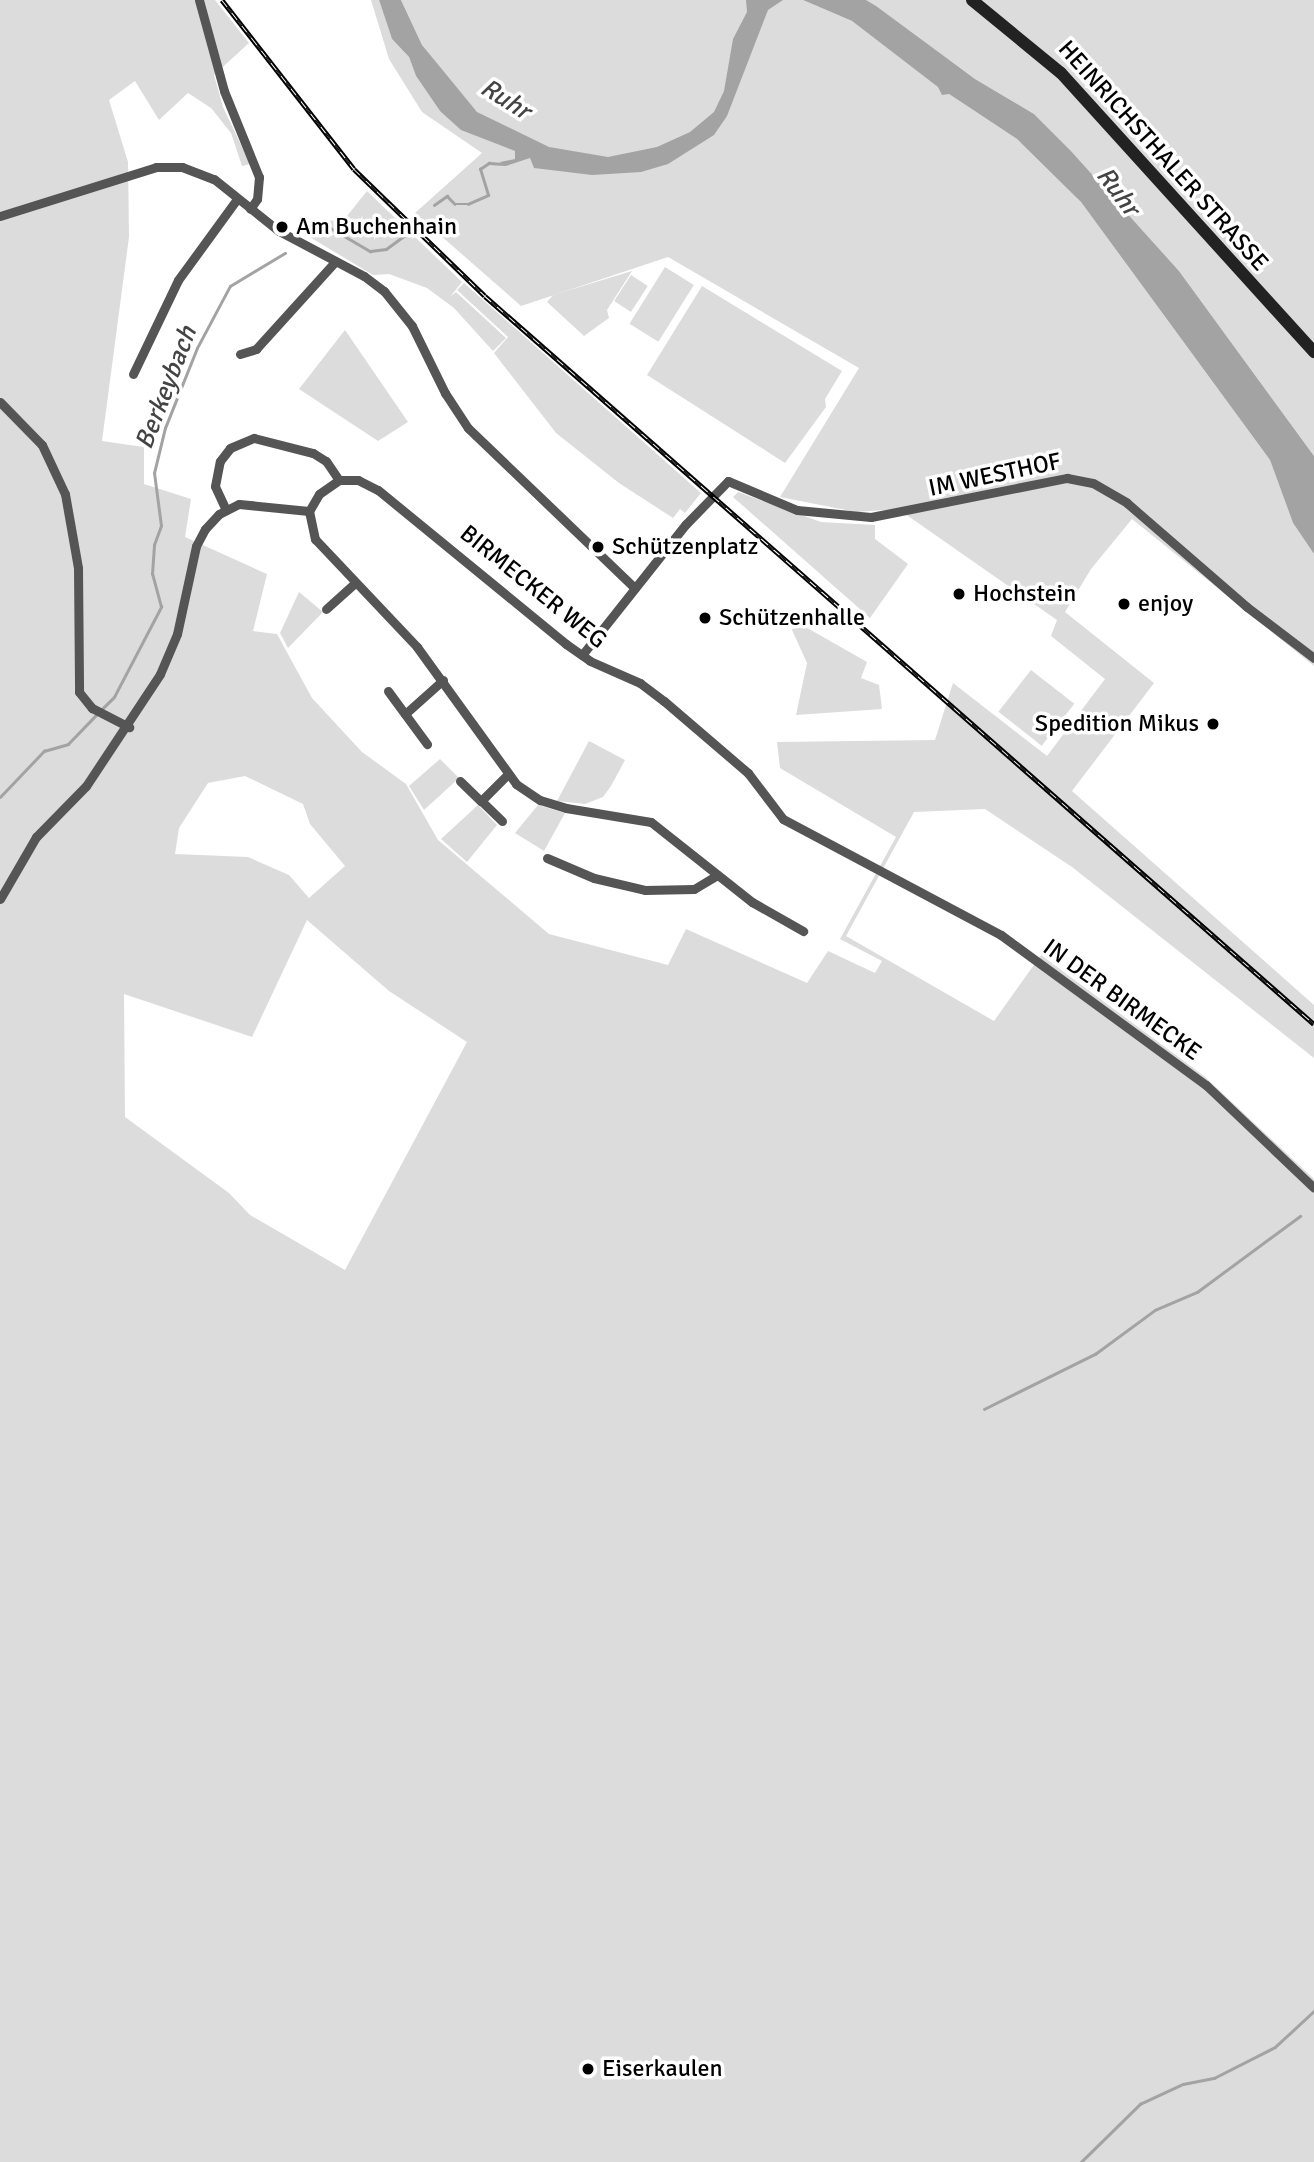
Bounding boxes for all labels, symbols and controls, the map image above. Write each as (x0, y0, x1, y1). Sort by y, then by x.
street label: HEINRICHSTHALER STRASSE (1052, 35, 1274, 277)
water label: Ruhr (474, 73, 536, 127)
water label: Ruhr (1089, 161, 1145, 223)
place label: Am Buchenhain (296, 213, 457, 241)
marker: Am Buchenhain (274, 219, 290, 235)
water label: Berkeybach (129, 322, 205, 454)
street label: IM WESTHOF (926, 447, 1064, 503)
street label: BIRMECKER WEG (454, 519, 612, 655)
place label: Schützenplatz (612, 533, 758, 561)
marker: Schützenplatz (590, 539, 606, 555)
place label: Hochstein (973, 580, 1076, 608)
marker: Hochstein (951, 586, 967, 602)
place label: enjoy (1138, 590, 1193, 618)
marker: enjoy (1116, 596, 1132, 612)
place label: Schützenhalle (719, 604, 865, 632)
marker: Schützenhalle (697, 610, 713, 626)
place label: Spedition Mikus (1035, 710, 1199, 738)
marker: Spedition Mikus (1205, 716, 1221, 732)
street label: IN DER BIRMECKE (1037, 933, 1207, 1067)
place label: Eiserkaulen (602, 2055, 723, 2083)
marker: Eiserkaulen (580, 2061, 596, 2077)

